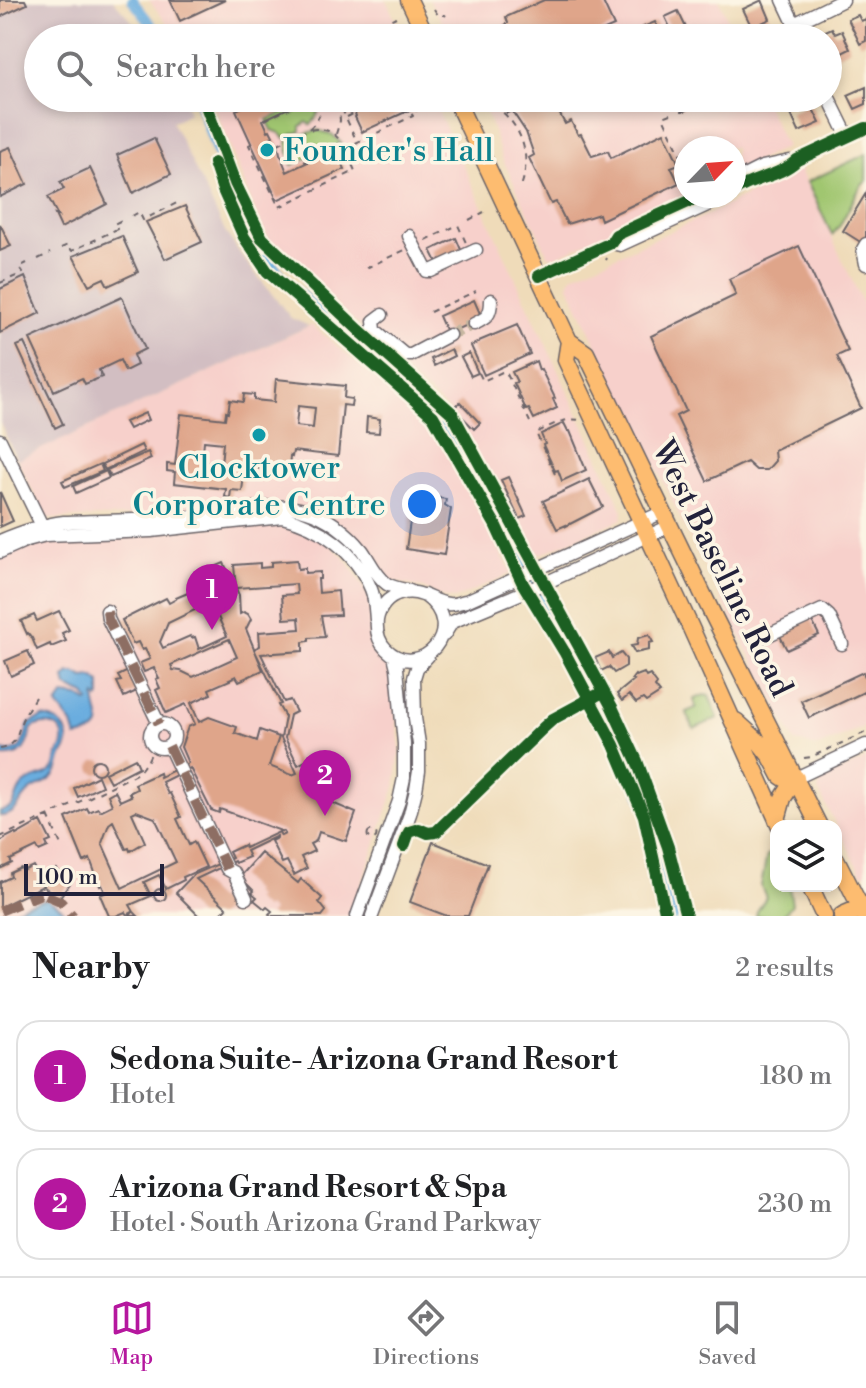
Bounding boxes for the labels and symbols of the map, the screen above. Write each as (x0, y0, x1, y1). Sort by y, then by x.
place label: Founder's Hall (283, 131, 494, 171)
north arrow (674, 136, 746, 208)
marker: Founder's Hall (258, 141, 276, 159)
marker: Clocktower Corporate Centre (250, 426, 268, 444)
street label: West Baseline Road (642, 433, 802, 703)
place label: Clocktower Corporate Centre (132, 448, 386, 525)
your location (402, 484, 442, 524)
pin: 1 (186, 564, 238, 630)
pin: 2 (299, 750, 351, 816)
scale bar (24, 860, 164, 896)

